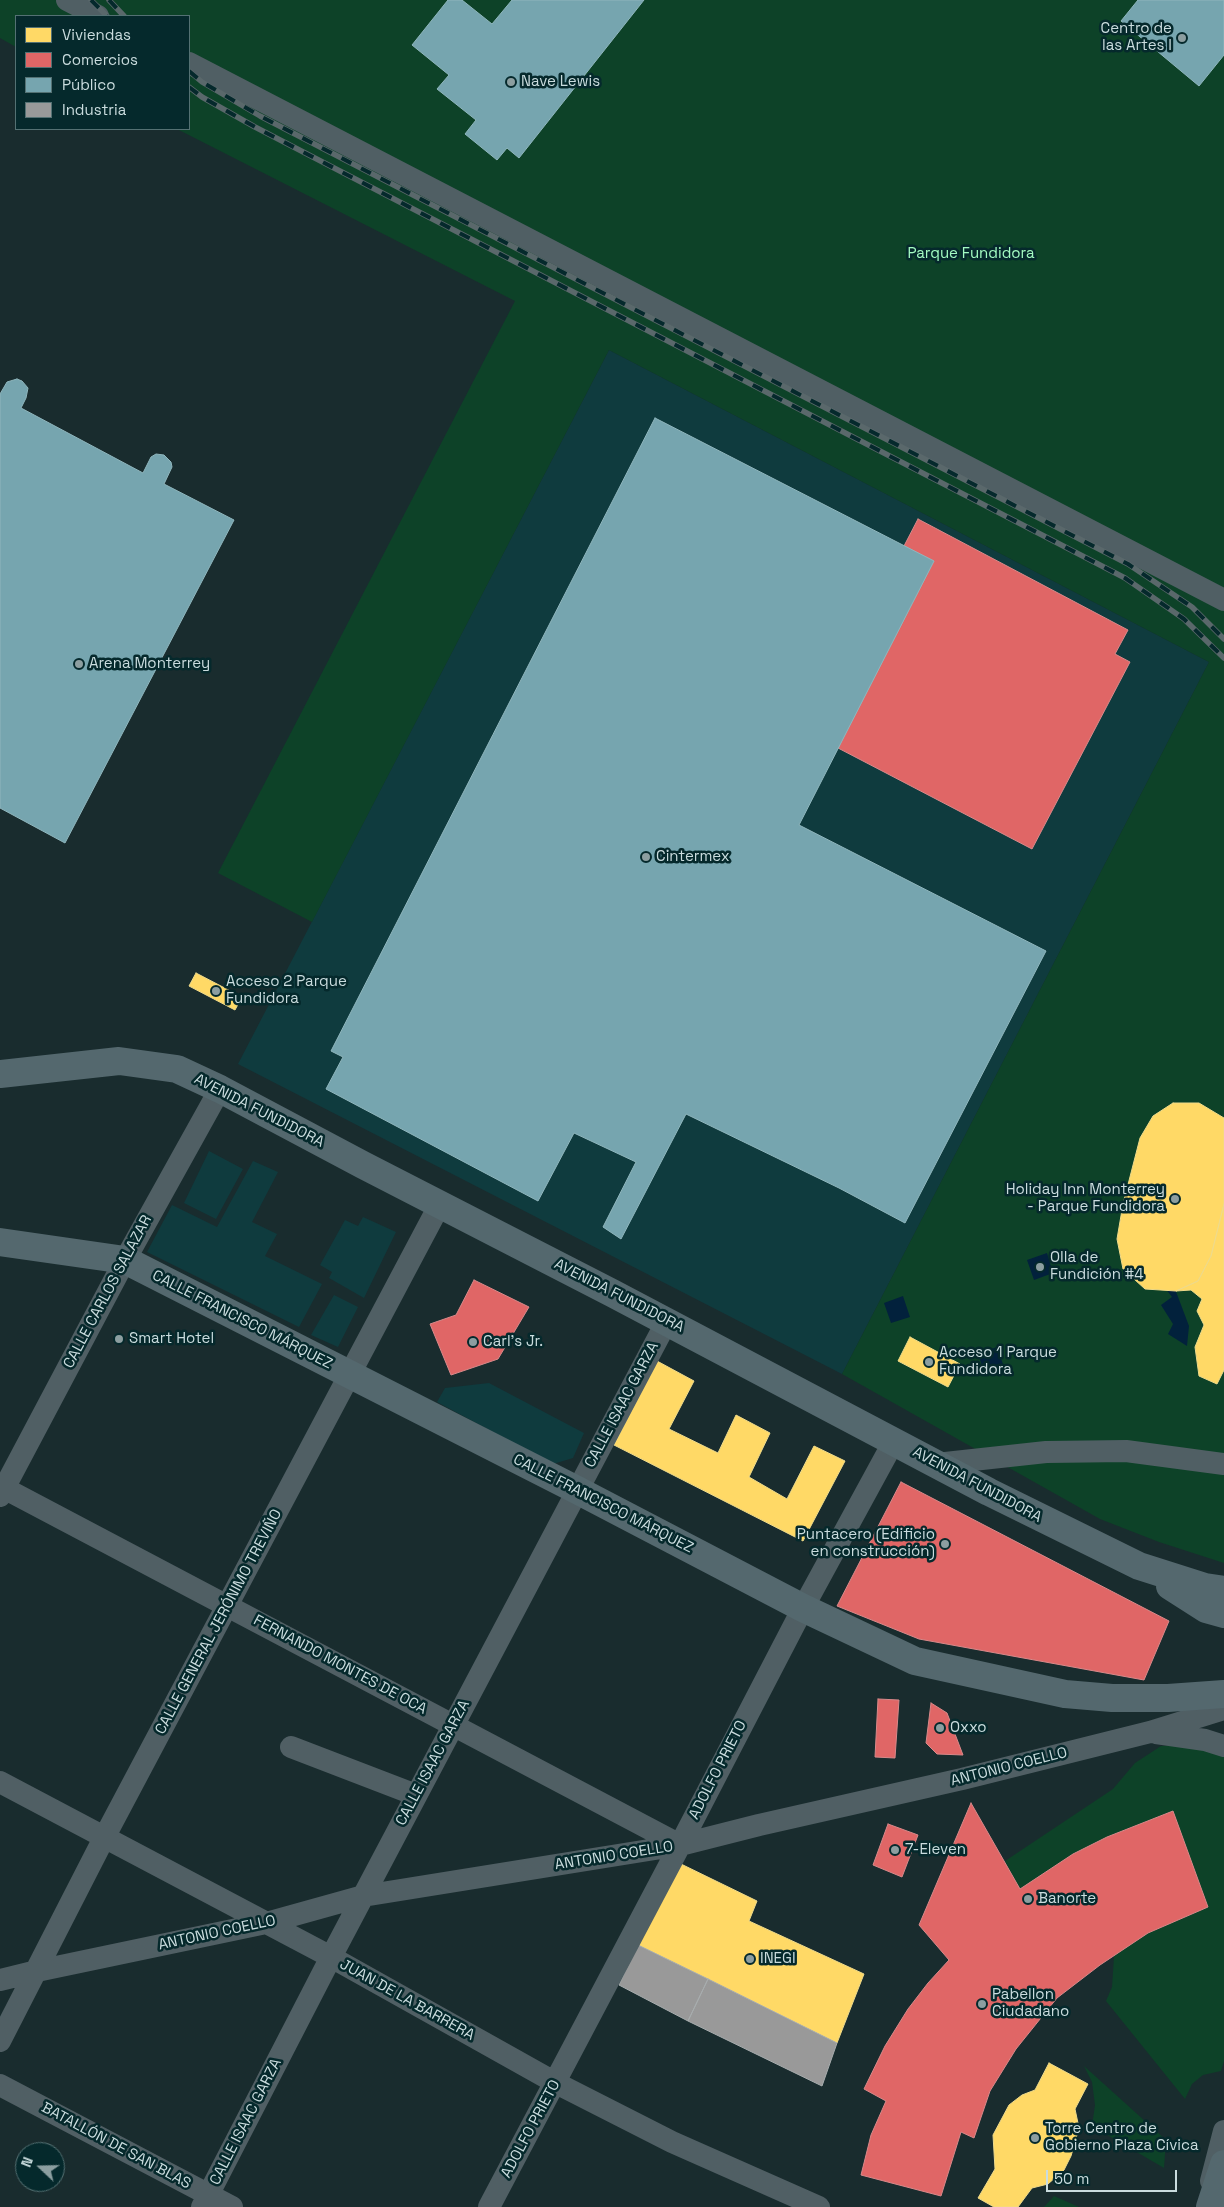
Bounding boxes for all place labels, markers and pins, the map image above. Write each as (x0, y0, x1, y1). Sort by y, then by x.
place label: Centro de las Artes I (1101, 20, 1172, 55)
marker: Centro de las Artes I (1176, 32, 1188, 44)
place label: Nave Lewis (521, 73, 600, 91)
marker: Nave Lewis (505, 76, 517, 88)
place label: Arena Monterrey (89, 655, 210, 673)
marker: Arena Monterrey (73, 658, 85, 670)
place label: Cintermex (656, 848, 730, 866)
marker: Cintermex (640, 851, 652, 863)
place label: Acceso 2 Parque Fundidora (226, 973, 347, 1008)
marker: Acceso 2 Parque Fundidora (210, 985, 222, 997)
place label: Holiday Inn Monterrey - Parque Fundidora (1006, 1181, 1165, 1216)
marker: Holiday Inn Monterrey - Parque Fundidora (1169, 1193, 1181, 1205)
place label: Olla de Fundición #4 (1050, 1249, 1144, 1284)
marker: Olla de Fundición #4 (1034, 1261, 1046, 1273)
place label: Smart Hotel (129, 1330, 214, 1348)
marker: Smart Hotel (113, 1333, 125, 1345)
place label: Carl's Jr. (483, 1333, 543, 1351)
marker: Carl's Jr. (467, 1336, 479, 1348)
place label: Acceso 1 Parque Fundidora (939, 1344, 1057, 1379)
marker: Acceso 1 Parque Fundidora (923, 1356, 935, 1368)
place label: Puntacero (Edificio en construcción) (797, 1526, 935, 1561)
marker: Puntacero (Edificio en construcción) (939, 1538, 951, 1550)
place label: Oxxo (950, 1719, 987, 1737)
marker: Oxxo (934, 1722, 946, 1734)
place label: 7-Eleven (905, 1841, 966, 1859)
marker: 7-Eleven (889, 1844, 901, 1856)
place label: Banorte (1038, 1890, 1096, 1908)
marker: Banorte (1022, 1893, 1034, 1905)
place label: INEGI (760, 1950, 796, 1968)
marker: INEGI (744, 1953, 756, 1965)
place label: Pabellon Ciudadano (992, 1986, 1069, 2021)
marker: Pabellon Ciudadano (976, 1998, 988, 2010)
place label: Torre Centro de Gobierno Plaza Cívica (1045, 2120, 1199, 2155)
marker: Torre Centro de Gobierno Plaza Cívica (1029, 2132, 1041, 2144)

